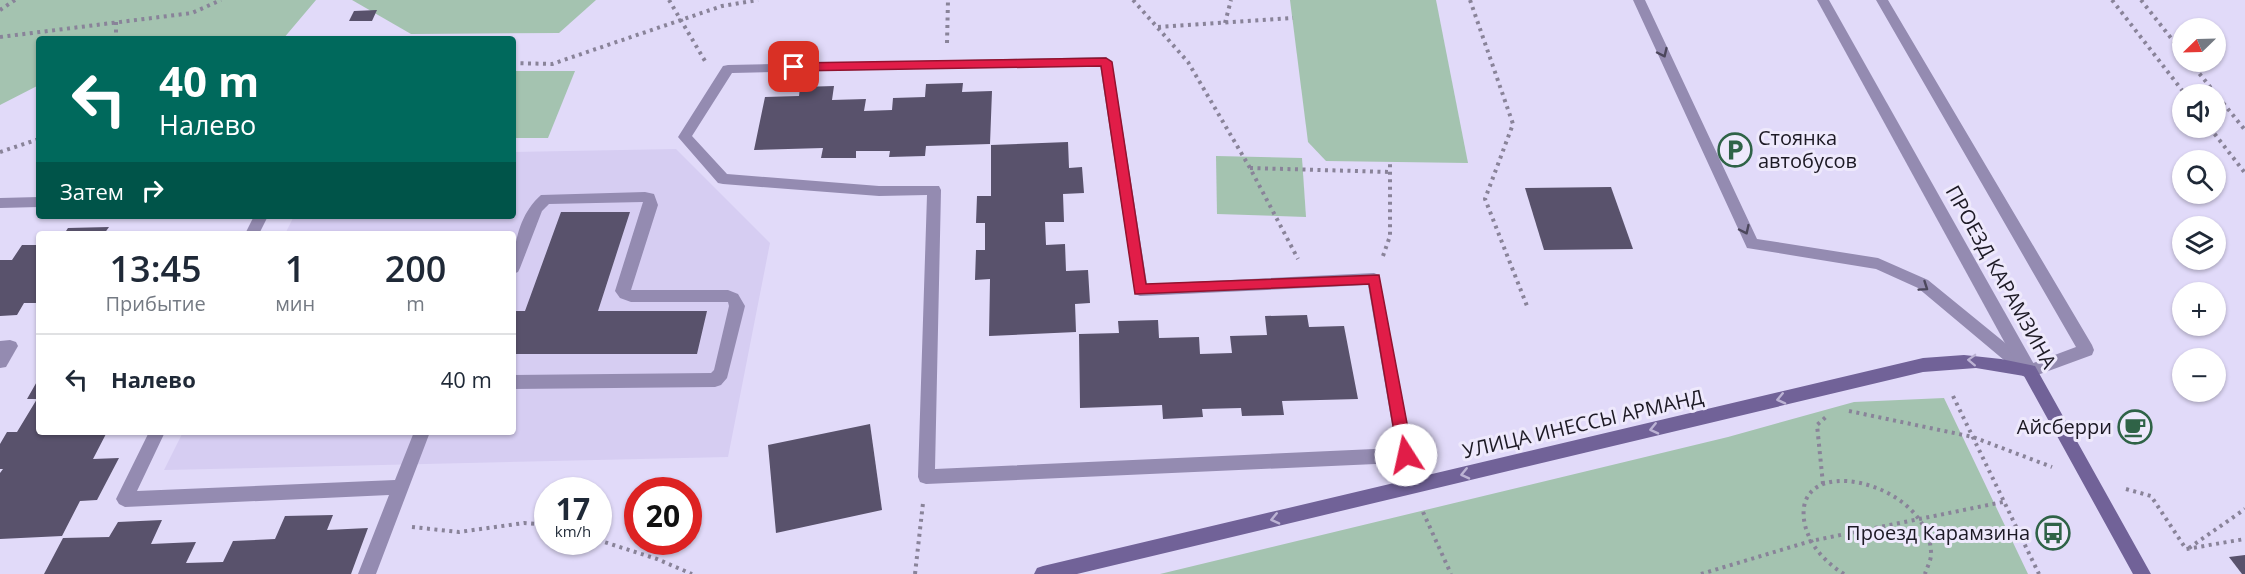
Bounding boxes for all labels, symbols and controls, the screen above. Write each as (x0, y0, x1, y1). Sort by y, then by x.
north arrow (2172, 18, 2226, 72)
map controls (2172, 18, 2226, 402)
pin (768, 41, 819, 92)
one-way arrow (1656, 47, 1668, 58)
icon: arrive (777, 50, 810, 83)
text: 40 m (159, 52, 259, 109)
icon: left (60, 60, 138, 138)
button: sound (2172, 84, 2226, 138)
text: Налево (159, 106, 256, 143)
place label: Стоянка автобусов (1758, 124, 1857, 174)
parking icon: Стоянка автобусов (1717, 132, 1753, 168)
button: search (2172, 150, 2226, 204)
icon: right (136, 174, 169, 207)
text: Затем (60, 176, 124, 206)
street label: ПРОЕЗД КАРАМЗИНА (1940, 180, 2063, 374)
button: layers (2172, 216, 2226, 270)
one-way arrow (1738, 223, 1750, 234)
text: 13:45 (109, 244, 202, 293)
text: 1 (285, 244, 305, 293)
text: 200 (385, 244, 446, 293)
one-way arrow (1918, 280, 1929, 291)
button: + (2172, 282, 2226, 336)
text: Прибытие (106, 290, 206, 317)
text: мин (275, 290, 315, 317)
text: m (406, 290, 425, 317)
button: − (2172, 348, 2226, 402)
one-way arrow (1967, 354, 1976, 367)
icon: left (60, 363, 93, 396)
text: Налево (111, 364, 196, 394)
text: 40 m (441, 364, 492, 394)
street label: УЛИЦА ИНЕССЫ АРМАНД (1460, 383, 1706, 464)
one-way arrow (1776, 391, 1786, 404)
cafe icon: Айсберри (2117, 409, 2153, 445)
place label: Айсберри (2017, 413, 2112, 440)
one-way arrow (1650, 421, 1660, 434)
position arrow (1374, 423, 1438, 487)
one-way arrow (1460, 466, 1470, 479)
speed limit sign: 20 (624, 477, 702, 555)
text: 17 (556, 488, 590, 529)
one-way arrow (1270, 511, 1280, 524)
bus stop icon: Проезд Карамзина (2035, 515, 2071, 551)
place label: Проезд Карамзина (1846, 519, 2030, 546)
text: km/h (555, 521, 591, 541)

